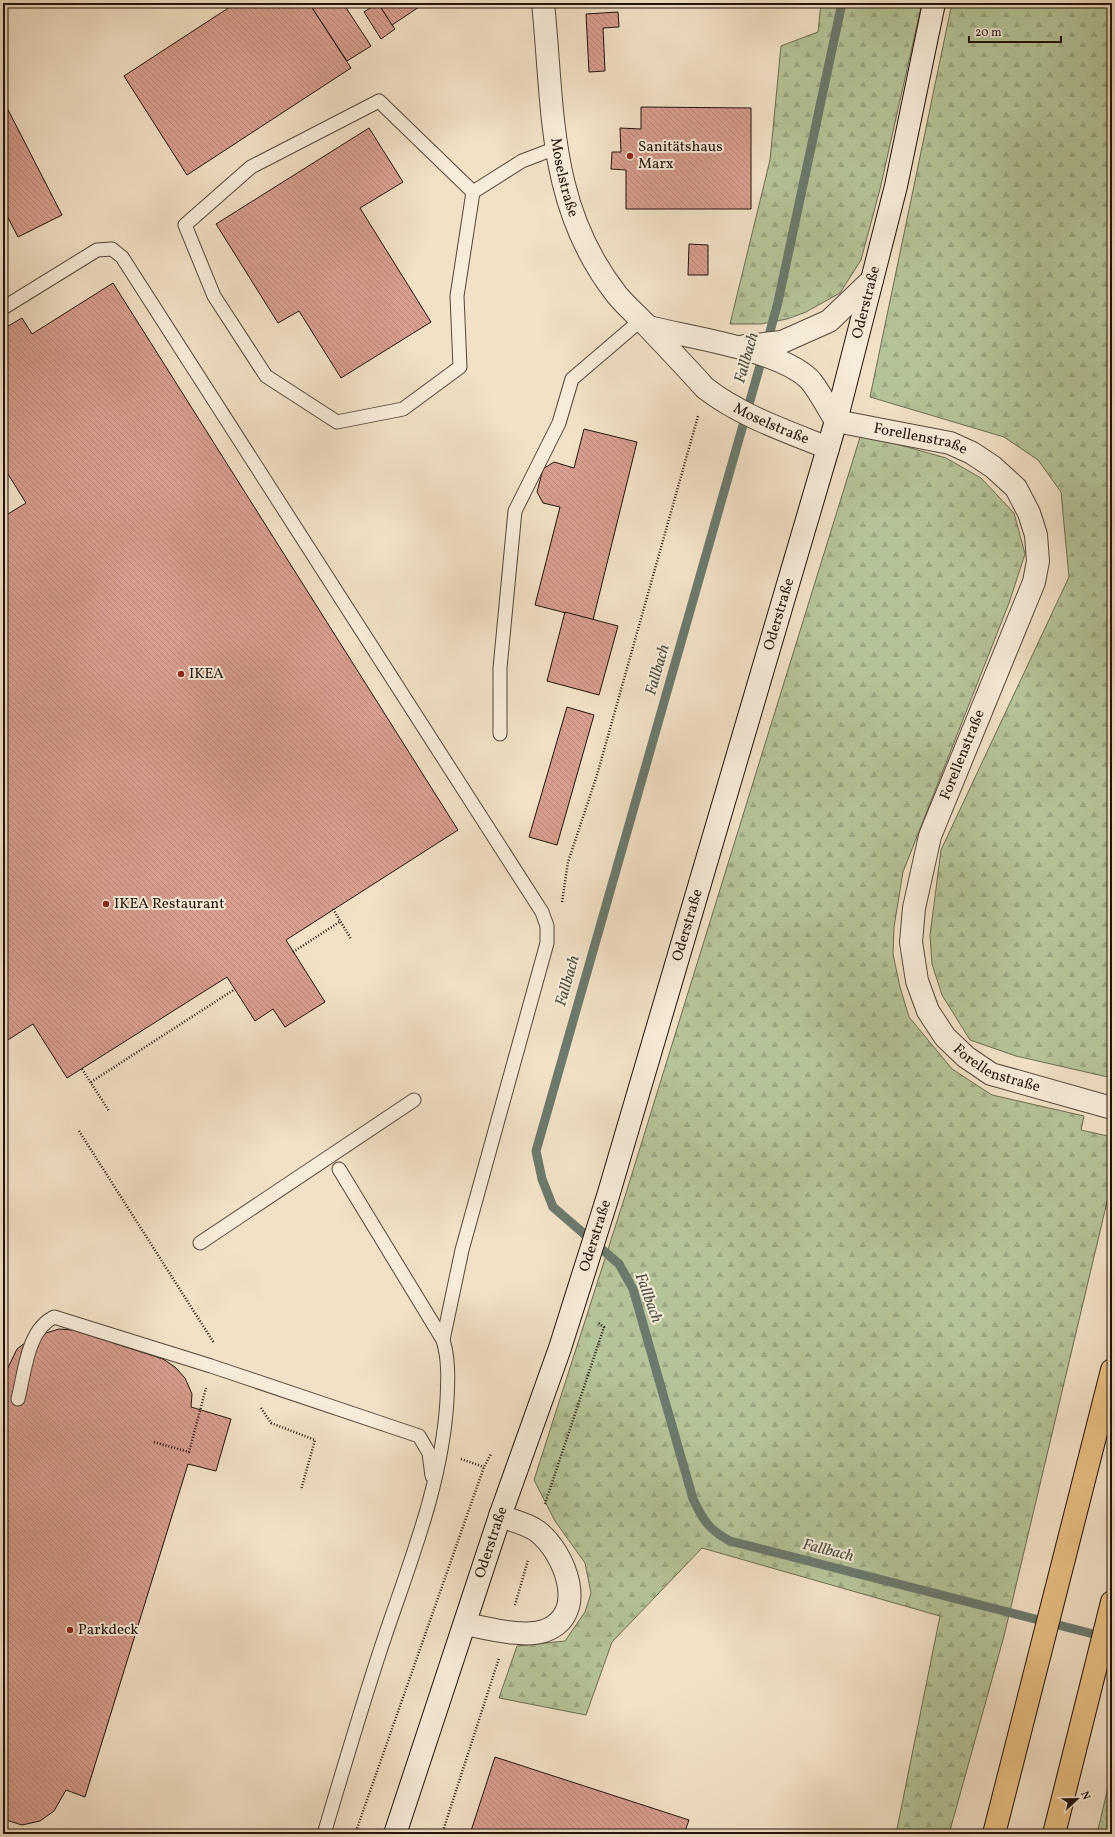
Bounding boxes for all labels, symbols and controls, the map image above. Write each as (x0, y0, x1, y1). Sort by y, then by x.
scale bar (969, 18, 1061, 44)
text: 20 m (975, 25, 1002, 41)
street label: Moselstraße (545, 136, 584, 220)
place label: Sanitätshaus Marx (638, 137, 723, 175)
marker: Sanitätshaus Marx (625, 151, 635, 161)
street label: Oderstraße (847, 264, 886, 341)
water label: Fallbach (729, 330, 765, 386)
street label: Moselstraße (729, 398, 812, 450)
street label: Forellenstraße (872, 418, 971, 460)
street label: Oderstraße (759, 576, 800, 653)
water label: Fallbach (640, 642, 676, 698)
place label: IKEA (189, 664, 224, 685)
marker: IKEA (176, 669, 186, 679)
street label: Forellenstraße (935, 707, 991, 803)
street label: Oderstraße (667, 886, 708, 964)
place label: IKEA Restaurant (114, 894, 225, 915)
marker: IKEA Restaurant (101, 899, 111, 909)
water label: Fallbach (550, 953, 586, 1009)
street label: Forellenstraße (948, 1039, 1043, 1098)
street label: Oderstraße (574, 1197, 617, 1274)
water label: Fallbach (629, 1270, 667, 1326)
street label: Oderstraße (470, 1504, 513, 1581)
water label: Fallbach (800, 1534, 856, 1568)
place label: Parkdeck (78, 1620, 139, 1641)
marker: Parkdeck (65, 1625, 75, 1635)
north arrow (1057, 1779, 1097, 1819)
text: N (1076, 1789, 1093, 1802)

